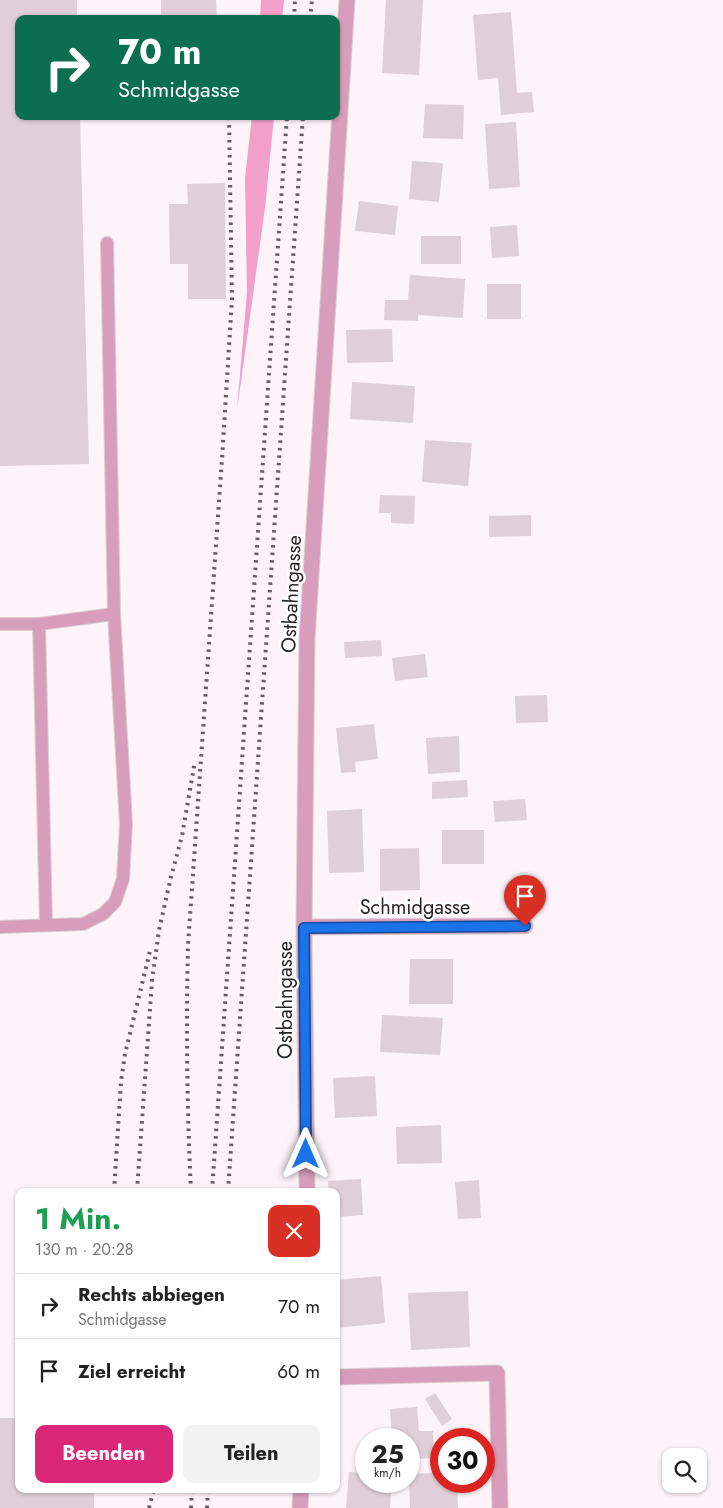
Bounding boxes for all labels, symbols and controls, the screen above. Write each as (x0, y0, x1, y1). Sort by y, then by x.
text: 70 m (118, 27, 201, 77)
icon: right (35, 35, 100, 100)
text: Schmidgasse (118, 73, 240, 105)
street label: Ostbahngasse (274, 534, 309, 654)
pin (504, 875, 546, 926)
icon: arrive (511, 882, 539, 910)
street label: Schmidgasse (360, 893, 470, 922)
street label: Ostbahngasse (271, 941, 300, 1059)
position arrow (279, 1127, 331, 1179)
text: 1 Min. (35, 1197, 121, 1240)
button: close (268, 1205, 320, 1257)
text: 130 m · 20:28 (35, 1238, 134, 1261)
text: Rechts abbiegen (78, 1281, 225, 1308)
icon: right (35, 1292, 63, 1320)
text: 70 m (278, 1293, 320, 1320)
text: Schmidgasse (78, 1308, 167, 1331)
icon: arrive (35, 1357, 63, 1385)
text: Ziel erreicht (78, 1358, 185, 1385)
text: 60 m (277, 1358, 320, 1385)
button: Beenden (35, 1425, 173, 1483)
button: Teilen (183, 1425, 320, 1483)
speed limit sign: 30 (430, 1428, 495, 1493)
text: 25 (371, 1436, 404, 1472)
map controls (662, 1448, 707, 1493)
button: search (662, 1448, 707, 1493)
text: km/h (374, 1464, 401, 1482)

